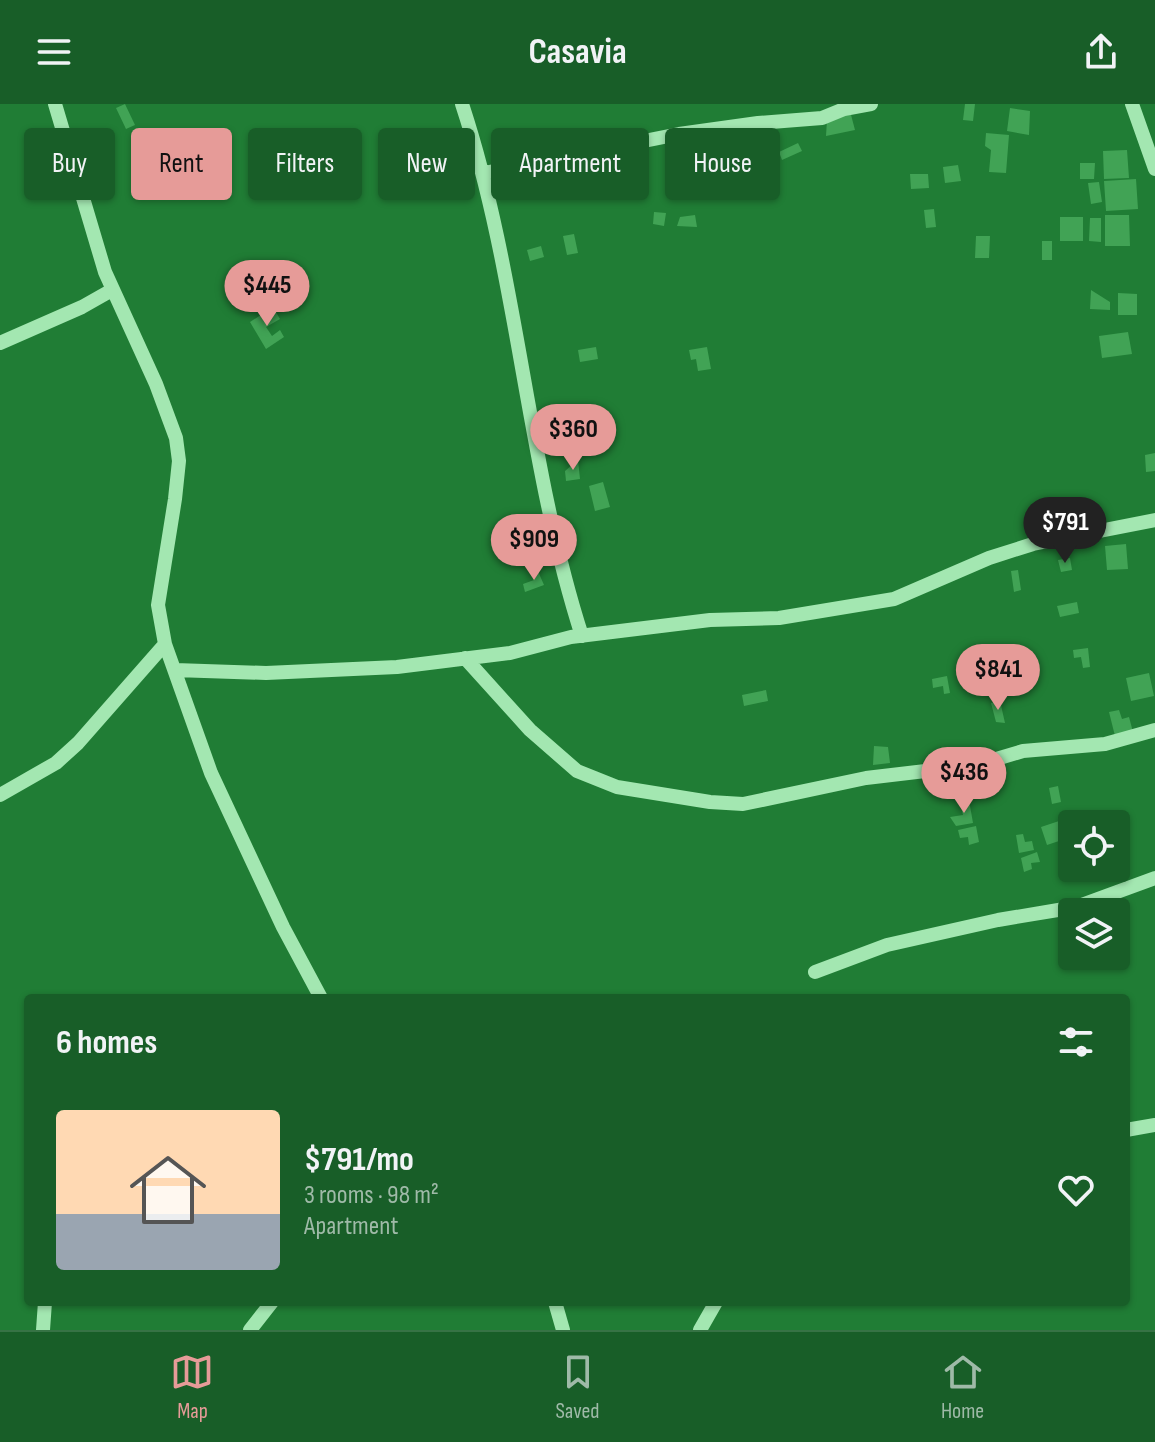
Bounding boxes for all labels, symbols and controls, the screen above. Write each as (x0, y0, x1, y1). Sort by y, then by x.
icon: menu (32, 30, 76, 74)
icon: share (1079, 30, 1123, 74)
text: Casavia (528, 31, 627, 74)
chip: Buy (24, 128, 115, 200)
chip: Rent (131, 128, 232, 200)
chip: Filters (248, 128, 362, 200)
chip: New (378, 128, 475, 200)
chip: Apartment (491, 128, 649, 200)
chip: House (665, 128, 780, 200)
pin: $445 (220, 260, 314, 328)
text: $445 (242, 270, 292, 301)
pin: $360 (526, 404, 620, 472)
text: $360 (548, 414, 598, 445)
pin: $791 (1018, 497, 1112, 565)
text: $791 (1041, 507, 1089, 538)
pin: $909 (487, 514, 581, 582)
text: $909 (509, 524, 559, 555)
pin: $841 (951, 644, 1045, 712)
text: $841 (974, 654, 1022, 685)
pin: $436 (917, 747, 1011, 815)
text: $436 (939, 757, 989, 788)
map controls (1058, 810, 1130, 970)
button: locate (1058, 810, 1130, 882)
button: layers (1058, 898, 1130, 970)
icon: filters (1054, 1020, 1098, 1064)
text: 6 homes (56, 1022, 157, 1063)
text: $791/mo (304, 1139, 414, 1180)
icon: home (120, 1142, 216, 1238)
icon: heart (1054, 1168, 1098, 1212)
text: 3 rooms · 98 m² (304, 1180, 439, 1211)
text: Apartment (304, 1211, 398, 1242)
tab: Map (170, 1350, 214, 1425)
tab: Saved (555, 1350, 600, 1425)
tab: Home (941, 1350, 985, 1425)

